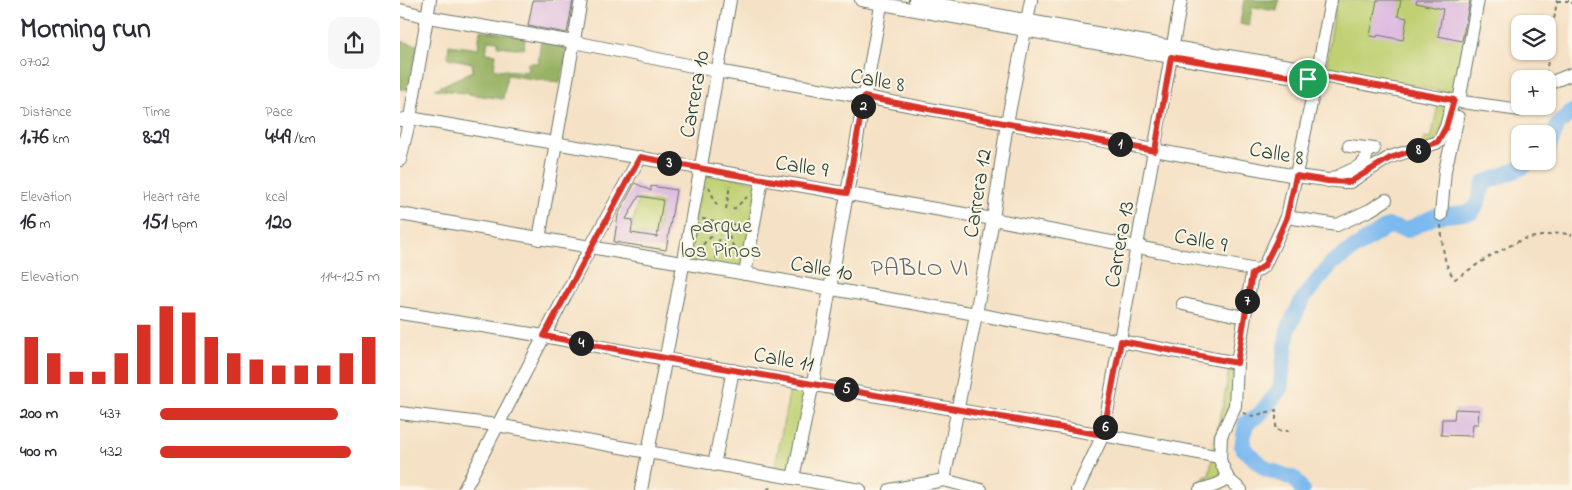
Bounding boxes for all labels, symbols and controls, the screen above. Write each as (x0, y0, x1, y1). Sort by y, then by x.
text: Morning run (20, 10, 151, 51)
map controls (1511, 15, 1556, 170)
button: layers (1511, 15, 1556, 60)
button: share (328, 17, 380, 69)
street label: Carrera 10 (673, 48, 719, 141)
text: 07:02 (20, 50, 50, 74)
pin (1287, 58, 1329, 100)
street label: Calle 8 (848, 61, 907, 102)
icon: arrive (1294, 65, 1322, 93)
button: + (1511, 70, 1556, 115)
pin: 2 (850, 94, 876, 118)
text: 2 (860, 96, 867, 117)
text: Distance (20, 102, 72, 123)
text: Time (143, 102, 170, 123)
text: Pace (265, 102, 293, 123)
text: 1.76 (20, 123, 49, 153)
text: 8:29 (143, 123, 169, 153)
text: 4:49 (265, 123, 291, 153)
button: − (1511, 125, 1556, 170)
text: km (49, 129, 69, 150)
text: /km (291, 129, 316, 150)
pin: 1 (1108, 132, 1132, 156)
text: 1 (1118, 134, 1123, 155)
street label: Calle 8 (1247, 134, 1306, 175)
pin: 8 (1406, 138, 1430, 162)
text: 8 (1416, 140, 1421, 161)
street label: Carrera 12 (956, 147, 1002, 240)
street label: Calle 9 (773, 148, 831, 188)
pin: 3 (656, 150, 682, 176)
text: 3 (667, 153, 672, 174)
text: Elevation (20, 187, 71, 208)
text: Heart rate (143, 187, 200, 208)
text: kcal (265, 187, 288, 208)
street label: Carrera 13 (1098, 199, 1144, 291)
text: 16 (20, 208, 36, 238)
text: 151 (143, 208, 168, 238)
text: 120 (265, 208, 292, 238)
park label: parque los Pinos (681, 211, 761, 268)
text: m (36, 214, 50, 235)
text: bpm (168, 214, 197, 235)
street label: Calle 9 (1171, 221, 1230, 263)
street label: Calle 10 (788, 249, 855, 291)
district label: PABLO VI (871, 252, 969, 287)
text: Elevation (20, 265, 79, 289)
text: 114–125 m (320, 265, 380, 289)
pin: 7 (1234, 288, 1260, 314)
text: 7 (1245, 291, 1250, 312)
pin: 4 (568, 330, 594, 356)
text: 4 (579, 333, 584, 354)
street label: Calle 11 (751, 340, 816, 382)
pin: 5 (834, 376, 858, 402)
text: 5 (842, 379, 851, 400)
text: 200 m (20, 402, 58, 426)
text: 4:37 (100, 402, 121, 426)
pin: 6 (1092, 414, 1118, 440)
text: 6 (1102, 417, 1109, 438)
text: 400 m (20, 440, 57, 464)
text: 4:32 (100, 440, 123, 464)

